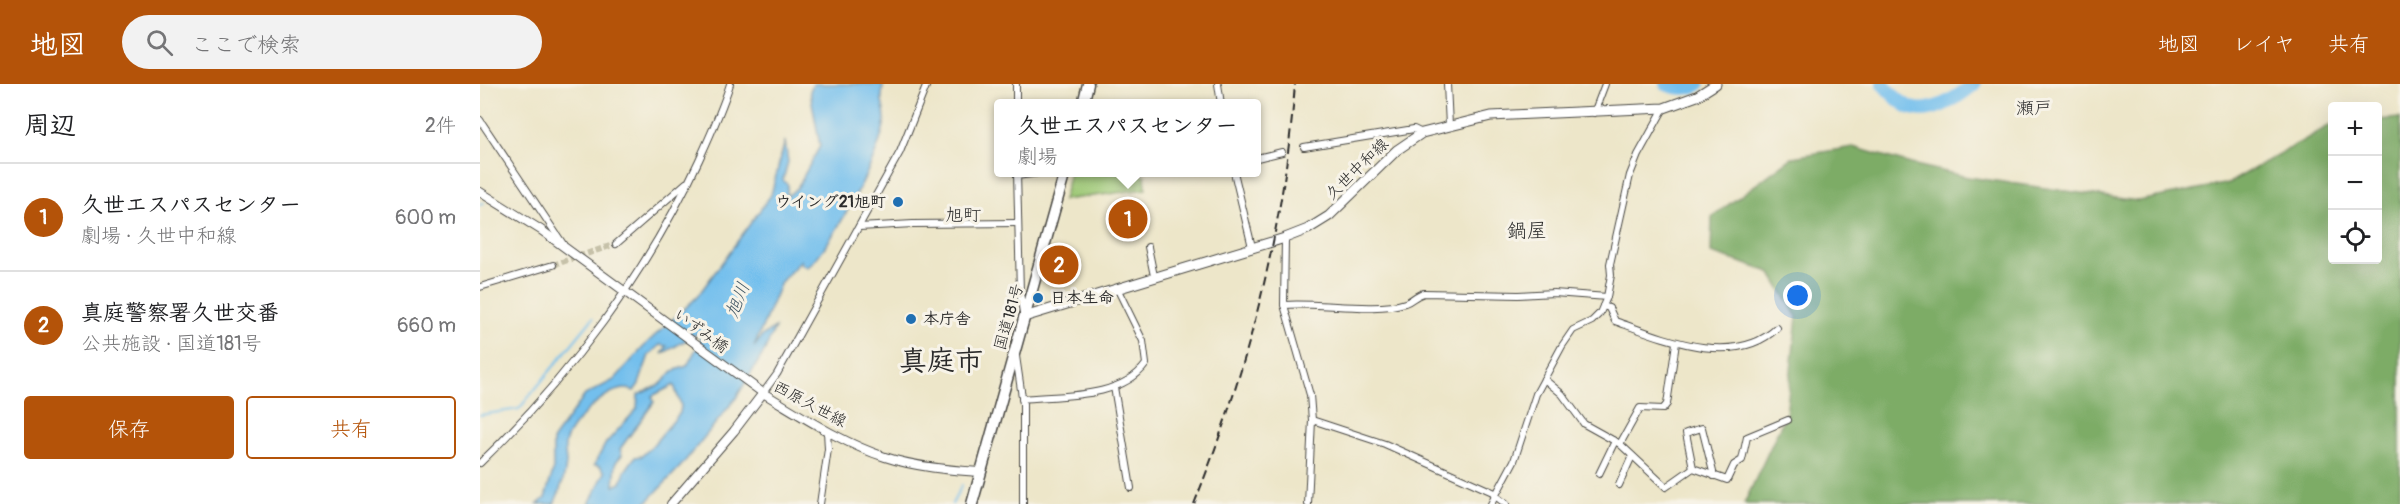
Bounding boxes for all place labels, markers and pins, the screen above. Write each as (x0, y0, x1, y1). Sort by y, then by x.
place label: ウイング21旭町 (775, 192, 886, 212)
marker: ウイング21旭町 (891, 195, 905, 209)
pin: 1 (1108, 196, 1148, 242)
pin: 2 (1040, 242, 1078, 288)
place label: 日本生命 (1050, 288, 1114, 308)
marker: 日本生命 (1031, 291, 1045, 305)
place label: 本庁舎 (923, 309, 971, 329)
marker: 本庁舎 (904, 312, 918, 326)

